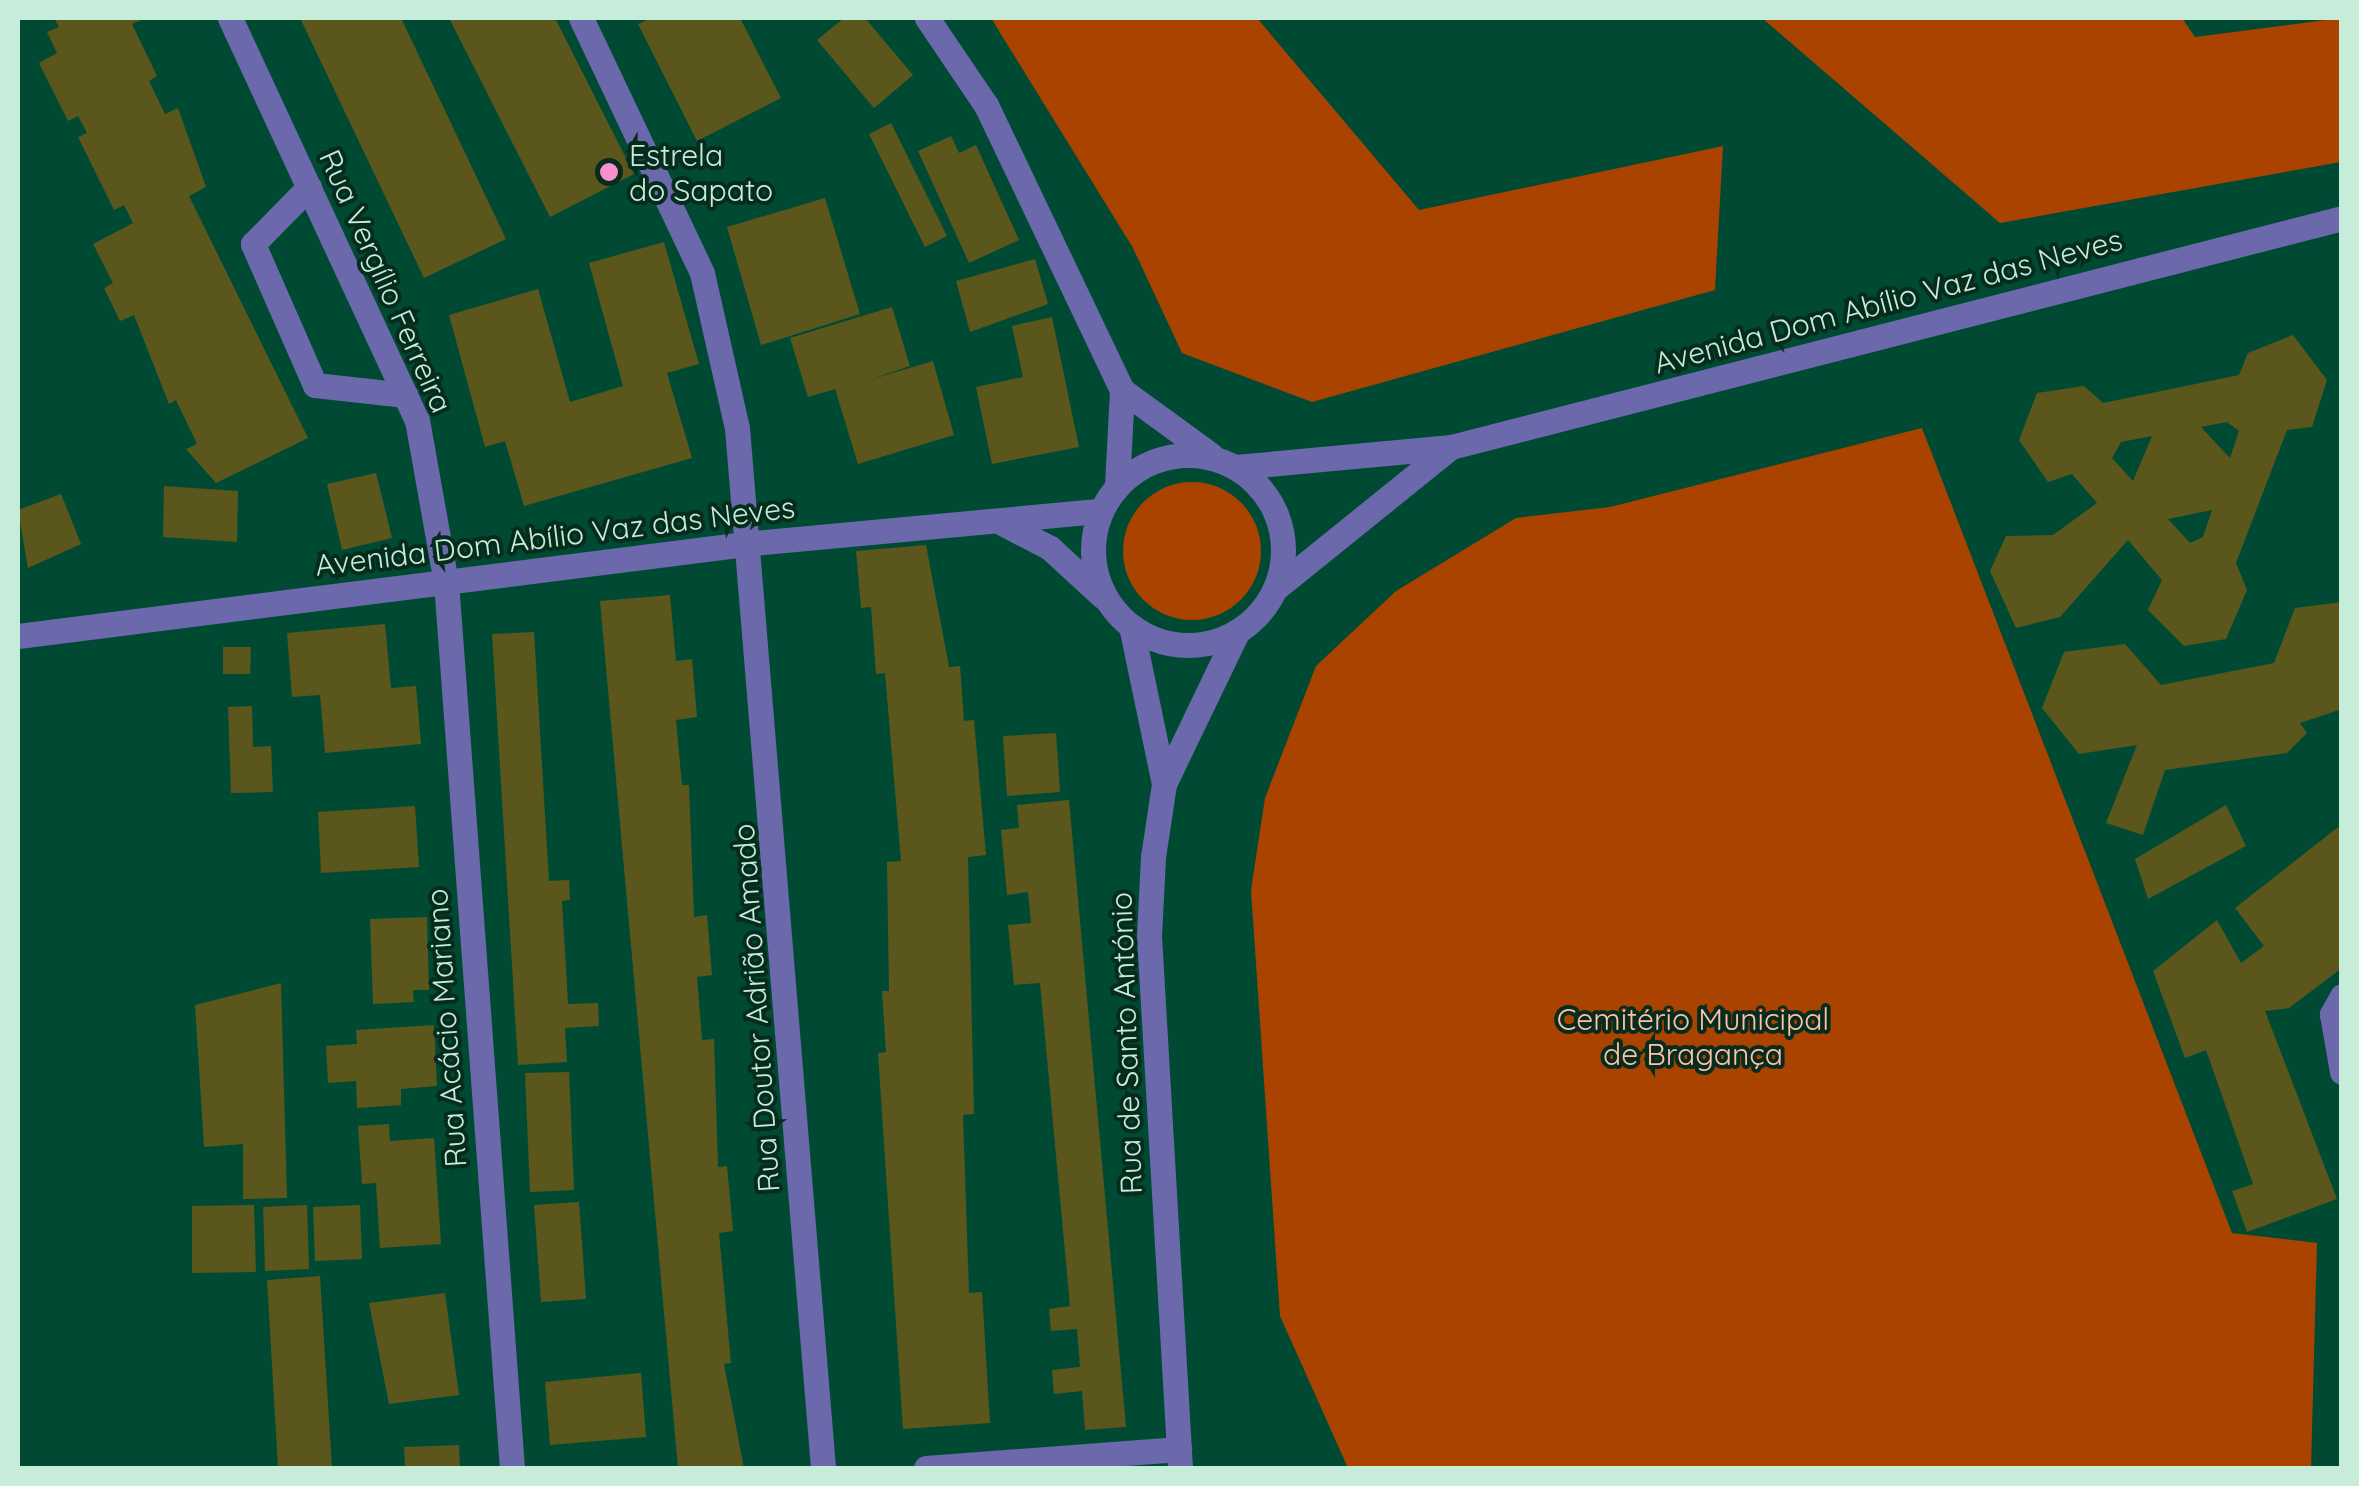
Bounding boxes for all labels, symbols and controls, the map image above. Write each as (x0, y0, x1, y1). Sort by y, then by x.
place label: Estrela do Sapato (629, 137, 773, 208)
street label: Rua Vergílio Ferreira (312, 144, 460, 418)
marker: Estrela do Sapato (598, 161, 620, 183)
street label: Avenida Dom Abílio Vaz das Neves (1650, 221, 2126, 381)
street label: Avenida Dom Abílio Vaz das Neves (313, 489, 797, 583)
street label: Rua Doutor Adrião Amado (725, 822, 787, 1194)
street label: Rua Acácio Mariano (418, 887, 474, 1169)
street label: Rua de Santo António (1103, 891, 1149, 1195)
park label: Cemitério Municipal de Bragança (1557, 1001, 1829, 1072)

